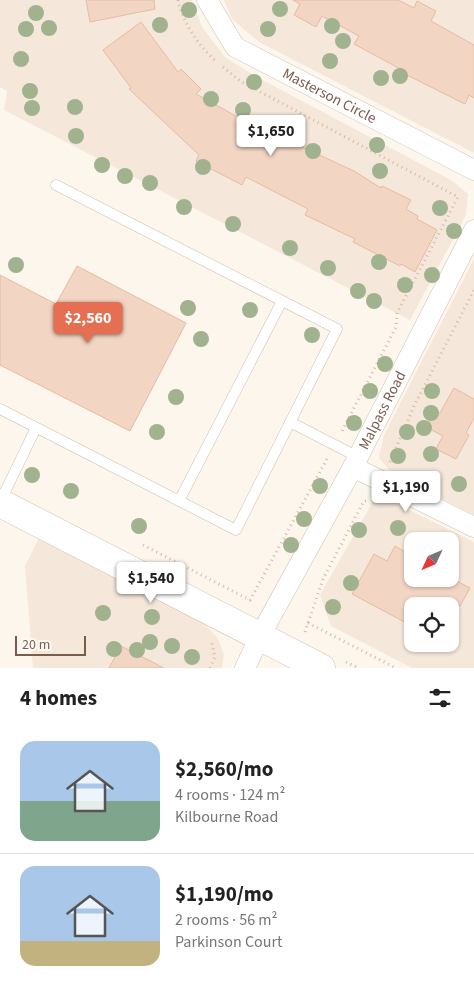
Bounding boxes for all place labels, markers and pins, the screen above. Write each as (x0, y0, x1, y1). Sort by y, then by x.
pin: $1,650 (230, 114, 312, 157)
pin: $2,560 (47, 302, 129, 344)
pin: $1,190 (365, 470, 447, 513)
pin: $1,540 (110, 562, 192, 604)

